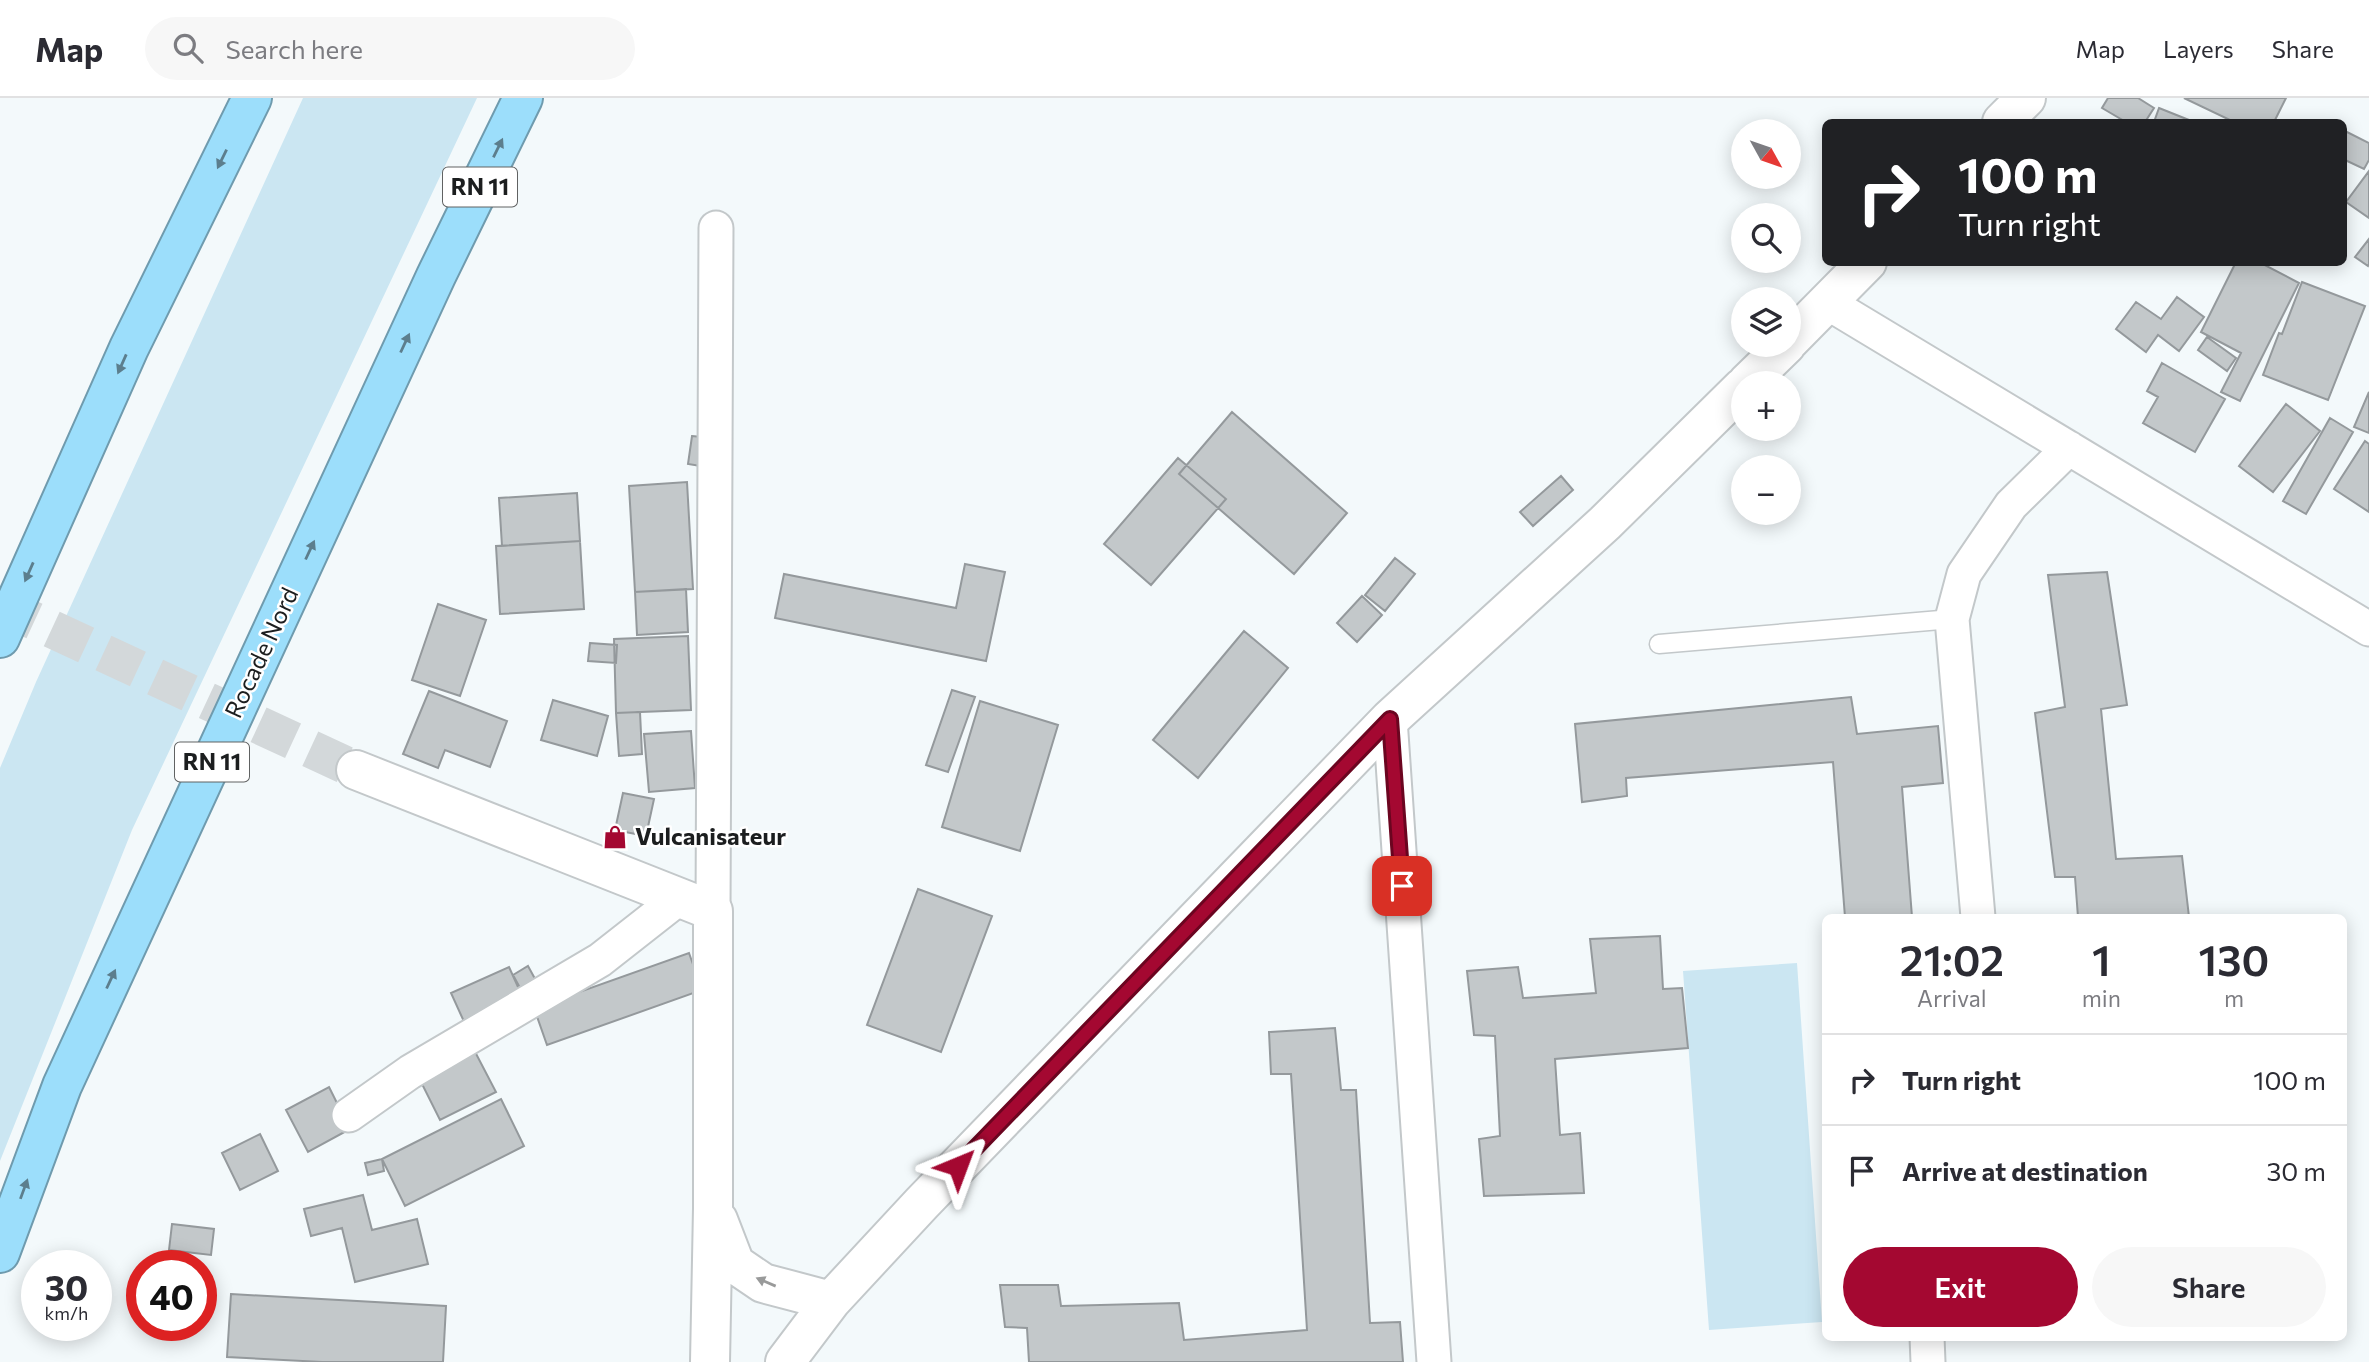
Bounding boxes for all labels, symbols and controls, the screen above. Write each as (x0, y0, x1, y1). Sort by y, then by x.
search box (145, 17, 635, 80)
text: Map (35, 28, 103, 69)
icon: search (169, 29, 207, 67)
text: Search here (225, 33, 363, 64)
text: Map (2076, 34, 2125, 63)
text: Layers (2163, 34, 2234, 63)
text: Share (2272, 34, 2334, 63)
north arrow (1731, 119, 1801, 189)
map controls (1731, 119, 1801, 525)
one-way arrow (493, 138, 504, 158)
text: 100 m (1958, 143, 2097, 203)
icon: right (1843, 147, 1934, 238)
one-way arrow (216, 149, 227, 169)
road number: RN 11 (443, 167, 517, 206)
button: search (1731, 203, 1801, 273)
text: Turn right (1958, 203, 2101, 243)
button: layers (1731, 287, 1801, 357)
one-way arrow (400, 333, 411, 354)
one-way arrow (116, 353, 127, 374)
button: + (1731, 371, 1801, 441)
button: − (1731, 455, 1801, 525)
one-way arrow (304, 540, 315, 560)
one-way arrow (23, 561, 34, 582)
street label: Rocade Nord (218, 582, 304, 722)
road number: RN 11 (175, 742, 249, 782)
place label: Vulcanisateur (635, 821, 786, 850)
shop icon: Vulcanisateur (601, 823, 629, 851)
pin (1372, 856, 1432, 916)
icon: arrive (1383, 867, 1421, 905)
text: 21:02 (1900, 933, 2004, 985)
text: 1 (2092, 933, 2111, 985)
text: 130 (2199, 933, 2269, 985)
one-way arrow (105, 969, 117, 989)
text: Arrival (1917, 984, 1987, 1012)
text: min (2082, 984, 2121, 1012)
text: m (2224, 984, 2244, 1012)
icon: right (1843, 1061, 1881, 1099)
text: Turn right (1902, 1064, 2021, 1095)
text: 100 m (2253, 1064, 2326, 1095)
position arrow (921, 1129, 995, 1203)
icon: arrive (1843, 1152, 1881, 1190)
text: Arrive at destination (1902, 1155, 2148, 1186)
text: 30 m (2267, 1155, 2326, 1186)
one-way arrow (18, 1178, 29, 1199)
button: Exit (1843, 1247, 2078, 1327)
button: Share (2092, 1247, 2326, 1327)
speed limit sign: 40 (126, 1250, 217, 1341)
text: 30 (45, 1265, 88, 1308)
one-way arrow (755, 1277, 776, 1288)
text: km/h (45, 1302, 88, 1324)

